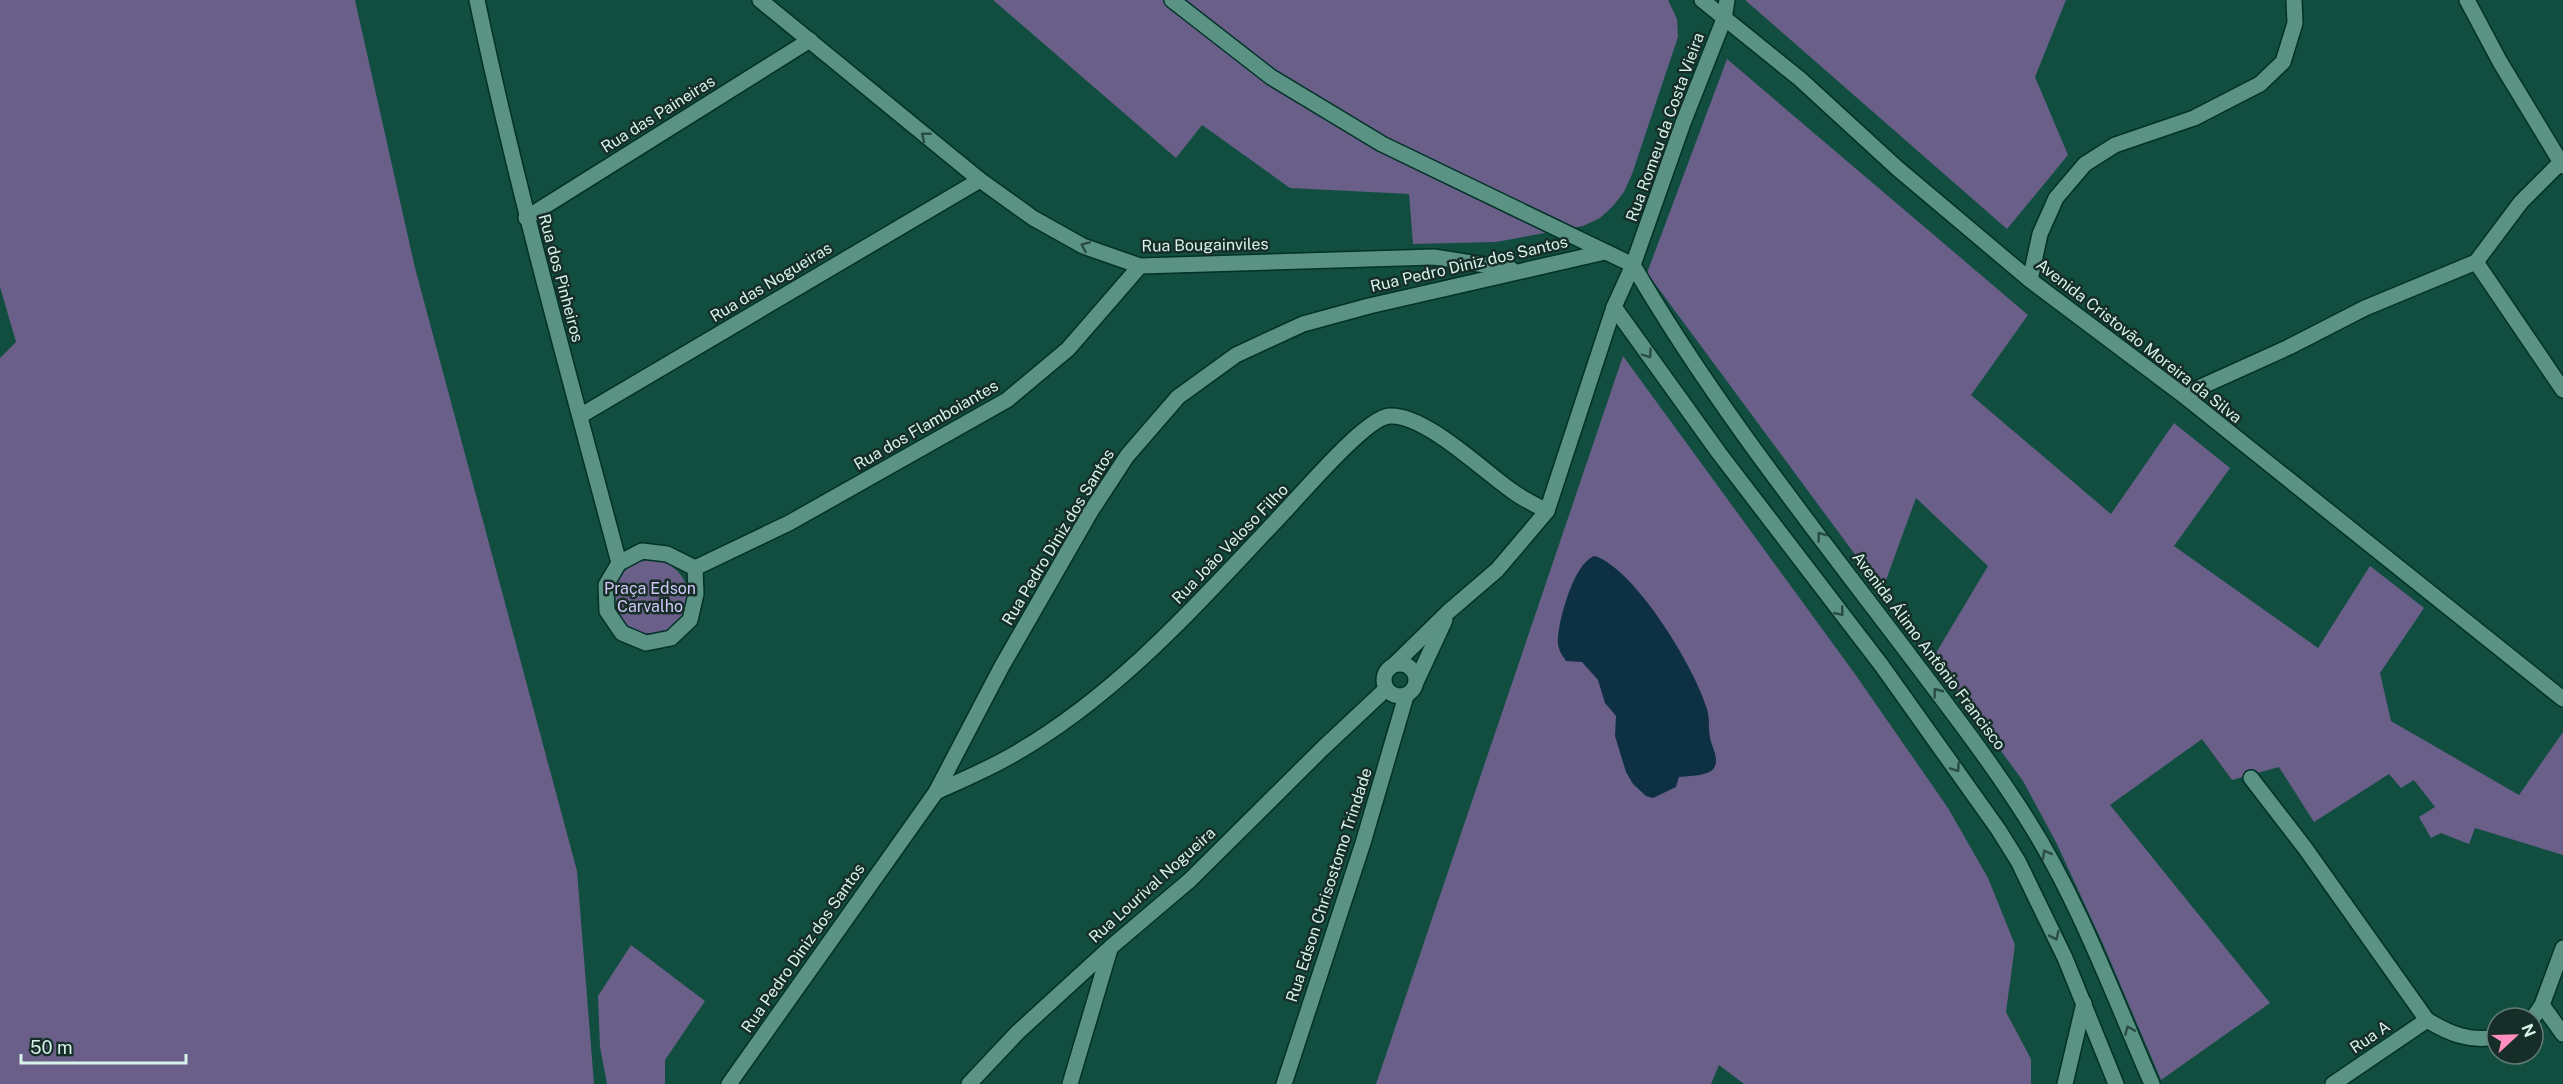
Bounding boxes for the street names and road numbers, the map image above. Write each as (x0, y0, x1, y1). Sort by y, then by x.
street label: Rua Romeu da Costa Vieira (1622, 30, 1708, 224)
street label: Rua das Paineiras (597, 71, 719, 157)
street label: Rua dos Pinheiros (535, 212, 587, 344)
street label: Rua Pedro Diniz dos Santos (1368, 232, 1570, 296)
street label: Rua Bougainviles (1141, 234, 1269, 256)
street label: Rua das Nogueiras (707, 238, 835, 326)
street label: Avenida Cristovão Moreira da Silva (2032, 255, 2246, 427)
street label: Rua dos Flamboiantes (851, 376, 1001, 474)
street label: Rua Pedro Diniz dos Santos (998, 445, 1118, 629)
street label: Rua João Veloso Filho (1168, 480, 1292, 608)
street label: Avenida Álimo Antônio Francisco (1848, 548, 2010, 754)
street label: Rua Edson Chrisostomo Trindade (1282, 766, 1376, 1004)
street label: Rua Lourival Nogueira (1085, 823, 1219, 947)
street label: Rua Pedro Diniz dos Santos (737, 860, 869, 1036)
street label: Rua A (2346, 1017, 2394, 1057)

